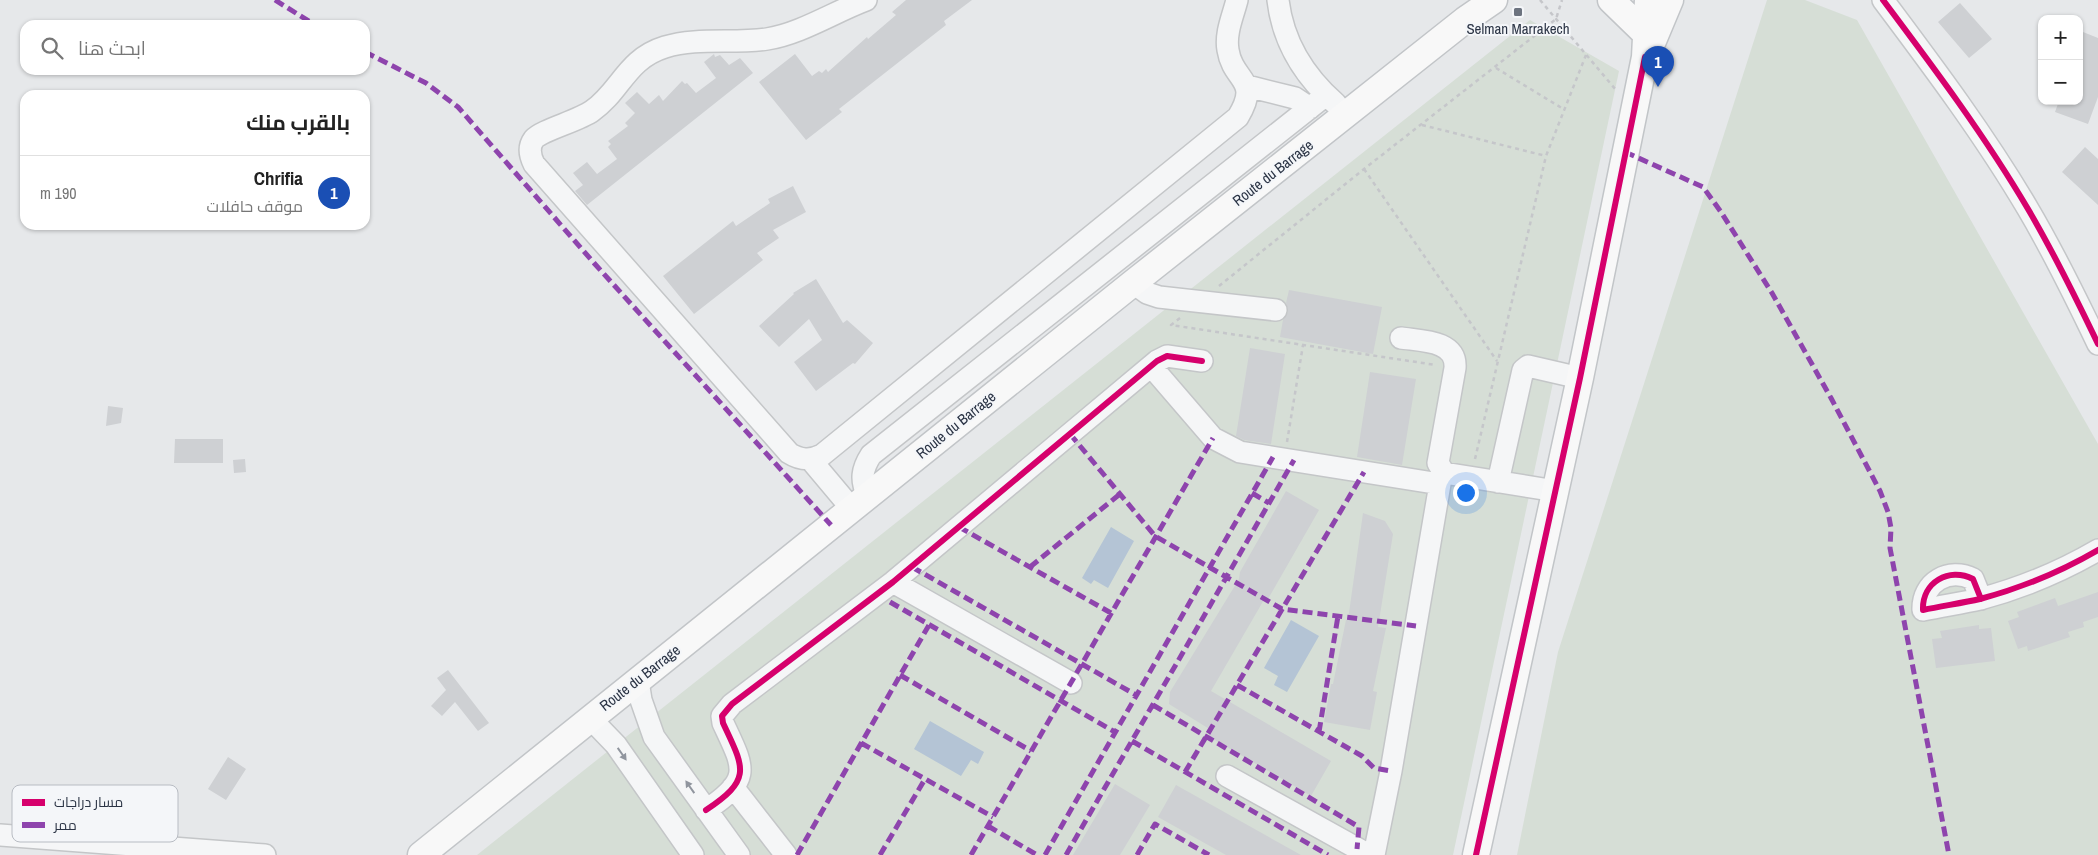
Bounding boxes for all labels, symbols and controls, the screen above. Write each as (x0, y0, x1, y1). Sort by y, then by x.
marker: Selman Marrakech (1512, 6, 1524, 18)
map controls (2038, 15, 2083, 105)
button: + (2038, 15, 2083, 60)
place label: Selman Marrakech (1466, 18, 1570, 39)
search box (20, 20, 370, 75)
icon: search (38, 34, 66, 62)
text: ابحث هنا (78, 35, 146, 61)
pin: 1 (1642, 46, 1674, 87)
button: − (2038, 60, 2083, 105)
text: بالقرب منك (246, 108, 350, 137)
street label: Route du Barrage (1228, 134, 1318, 211)
text: Chrifia (254, 165, 303, 191)
text: 190 m (40, 182, 76, 204)
text: 1 (330, 182, 338, 204)
text: موقف حافلات (207, 195, 303, 217)
street label: Route du Barrage (911, 386, 1000, 463)
your location (1453, 480, 1479, 506)
street label: Route du Barrage (595, 639, 685, 716)
one-way arrow (617, 747, 627, 761)
one-way arrow (685, 781, 695, 794)
legend (12, 785, 178, 842)
text: مسار دراجات (54, 793, 123, 811)
text: ممر (53, 816, 77, 834)

